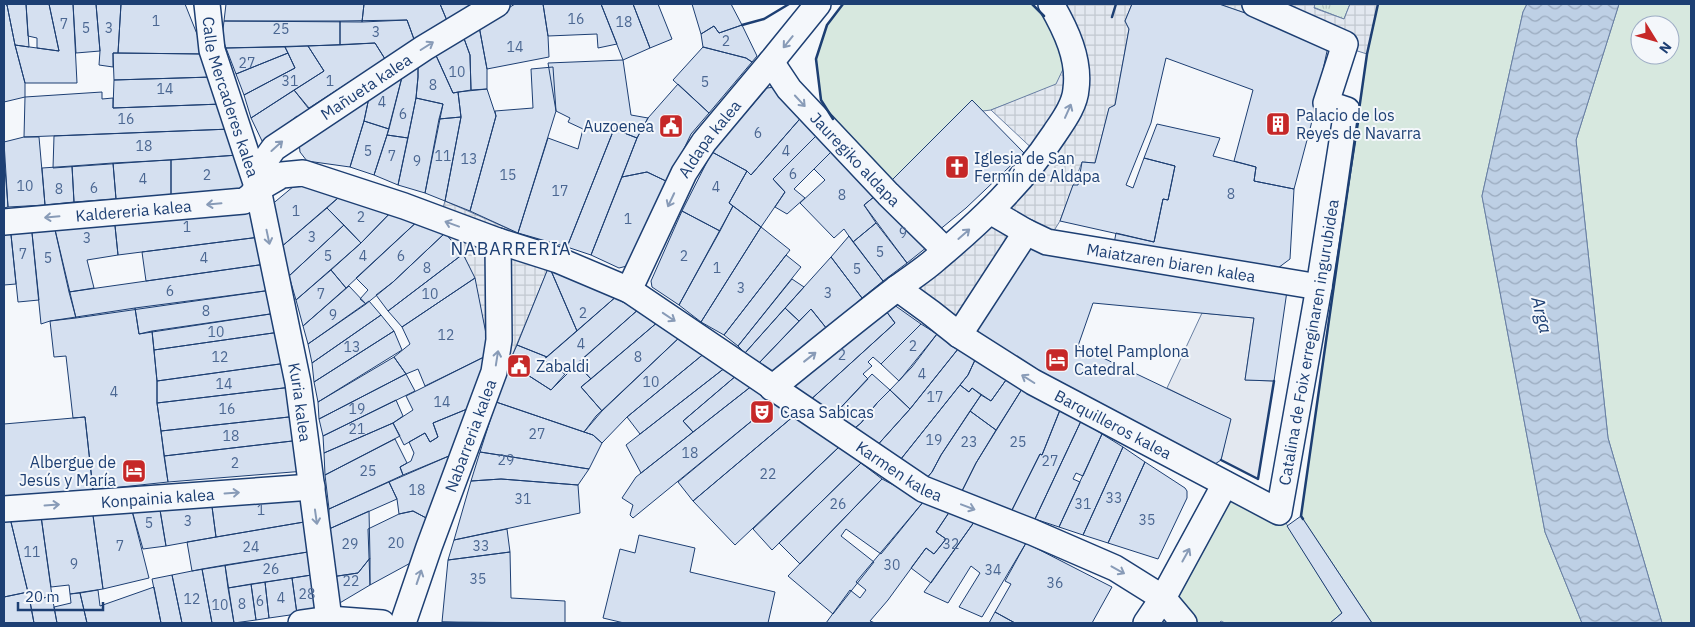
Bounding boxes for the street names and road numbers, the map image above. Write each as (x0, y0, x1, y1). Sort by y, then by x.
street label: Calle Mercaderes kalea (198, 15, 263, 180)
street label: Mañueta kalea (317, 49, 416, 124)
street label: Aldapa kalea (674, 95, 745, 181)
street label: Jauregiko aldapa (806, 108, 905, 211)
street label: Kaldereria kalea (75, 196, 193, 226)
street label: Catalina de Foix erreginaren ingurubidea (1274, 197, 1343, 487)
street label: Maiatzaren biaren kalea (1085, 239, 1258, 286)
street label: Kuria kalea (284, 361, 316, 443)
street label: Nabarreria kalea (440, 376, 501, 495)
street label: Barquilleros kalea (1051, 385, 1175, 464)
street label: Karmen kalea (852, 437, 946, 506)
street label: Konpainia kalea (100, 484, 215, 512)

